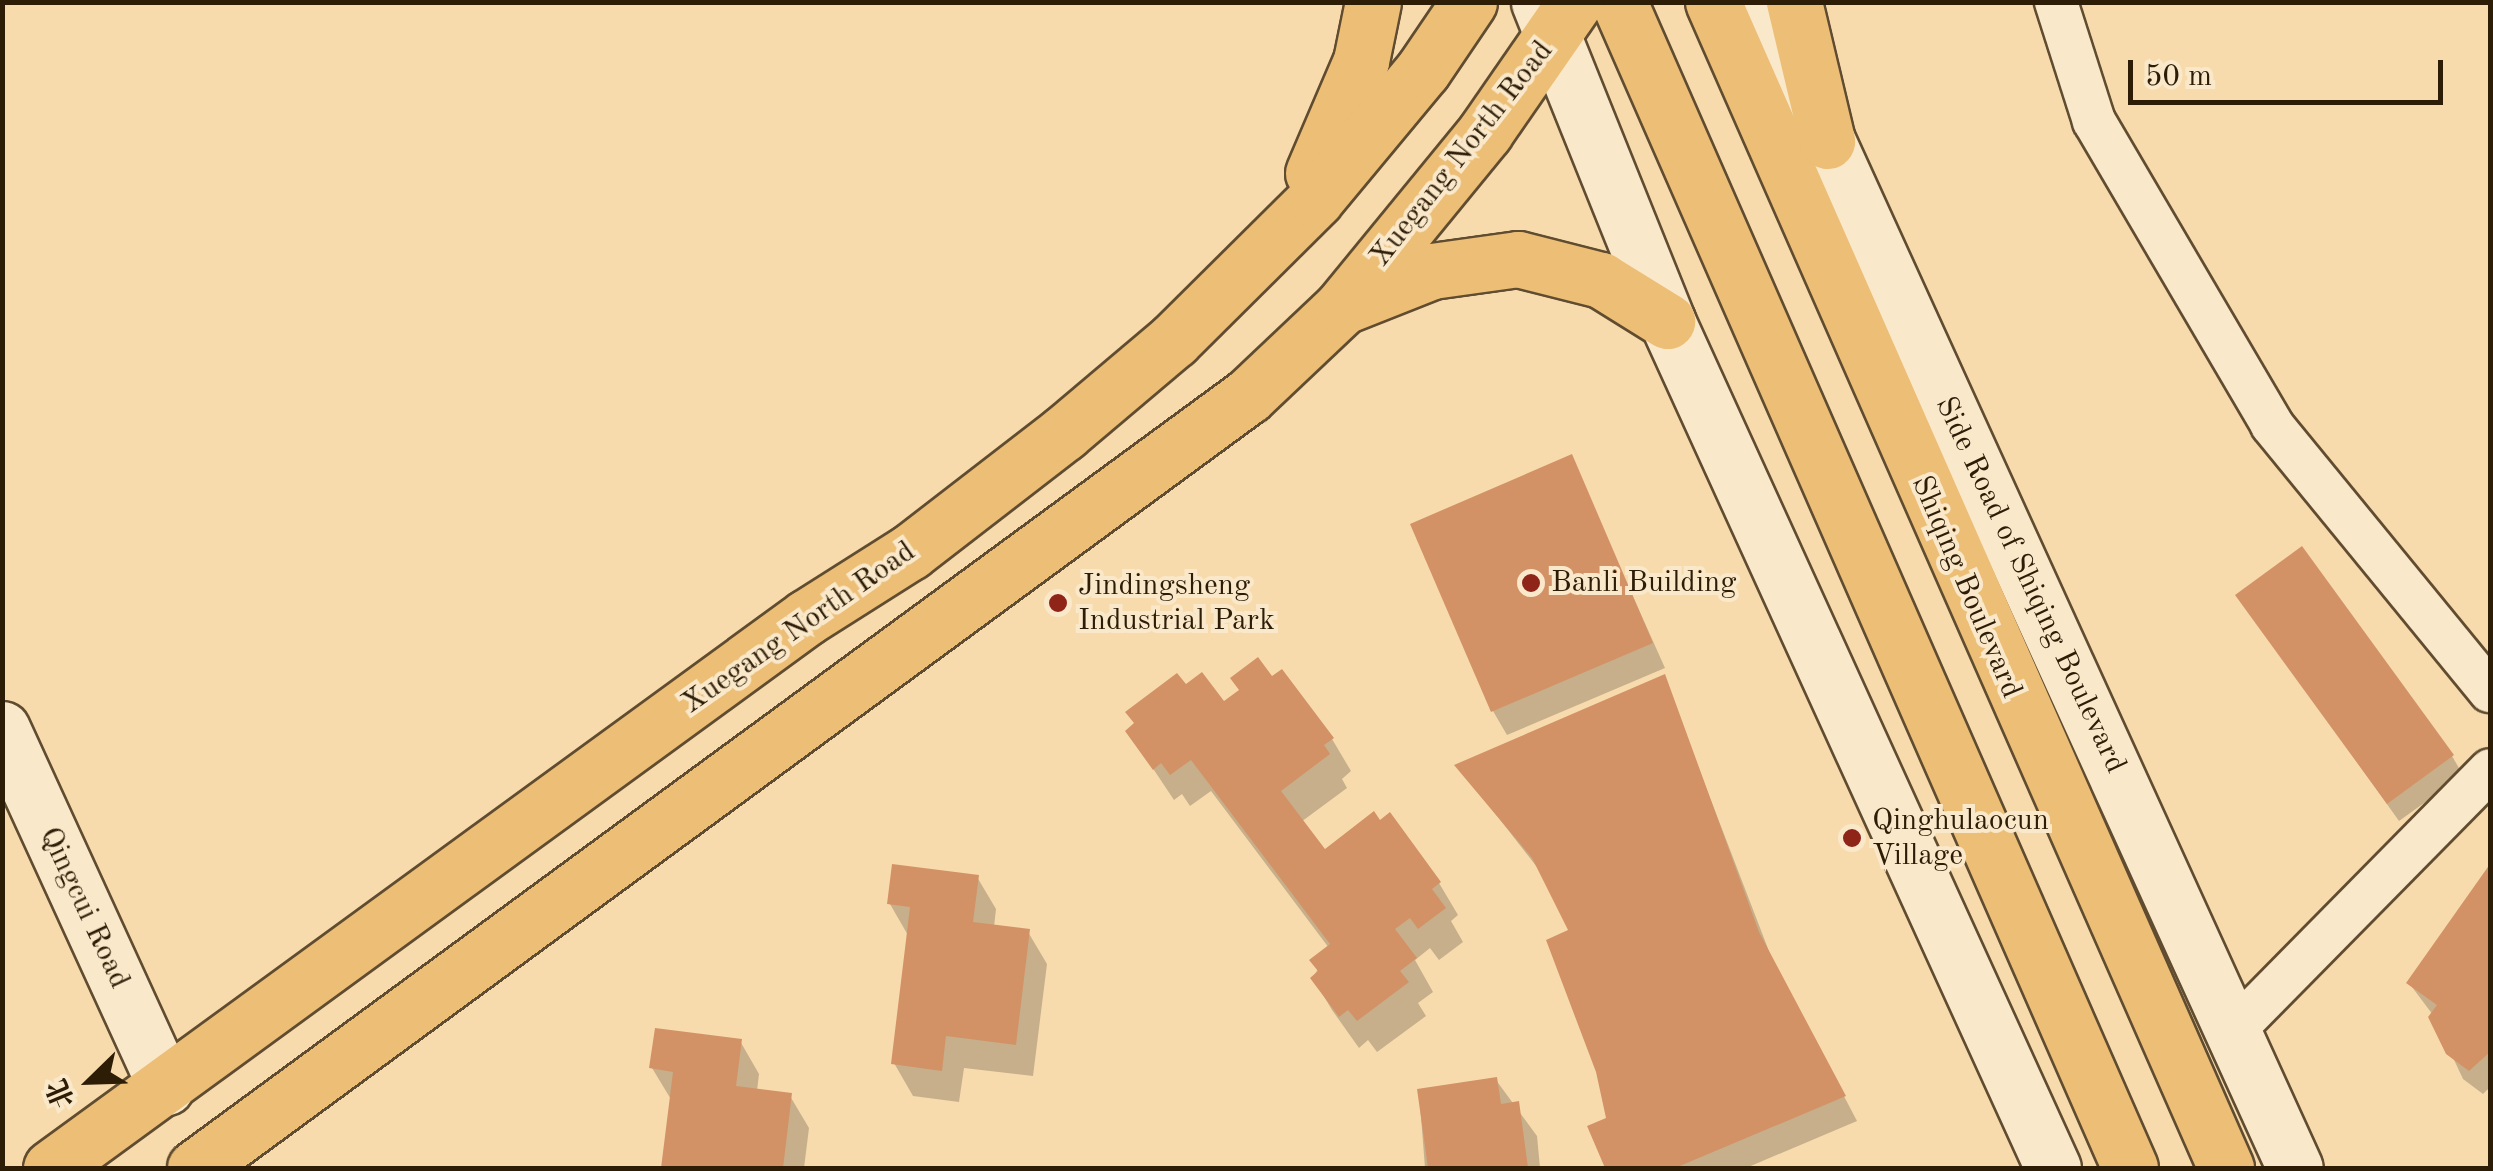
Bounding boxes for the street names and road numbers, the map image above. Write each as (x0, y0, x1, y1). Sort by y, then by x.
street label: Xuegang North Road (1363, 34, 1561, 274)
street label: Side Road of Shiqing Boulevard (1927, 391, 2133, 779)
street label: Shiqing Boulevard (1903, 470, 2029, 704)
street label: Xuegang North Road (675, 534, 923, 722)
street label: Qingcui Road (31, 822, 137, 994)

